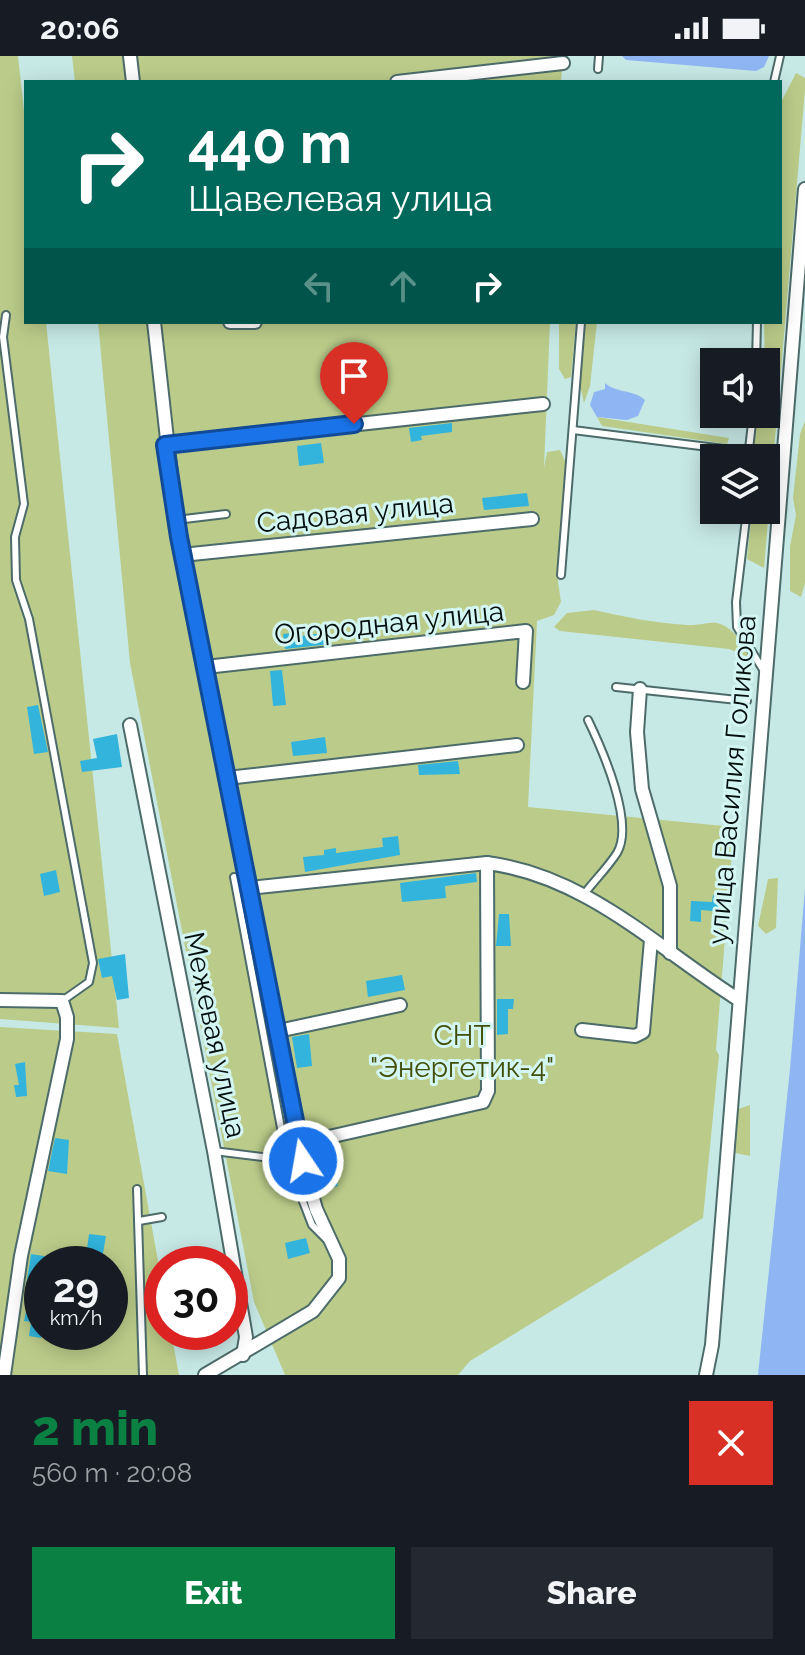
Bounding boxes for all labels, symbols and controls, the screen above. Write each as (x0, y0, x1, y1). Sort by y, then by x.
text: 20:06 (40, 11, 119, 46)
text: 440 m (188, 110, 352, 176)
icon: right (56, 112, 160, 216)
text: Щавелевая улица (188, 177, 493, 219)
icon: left (297, 264, 341, 308)
icon: ahead (381, 264, 425, 308)
icon: right (465, 264, 509, 308)
pin (320, 342, 388, 424)
map controls (700, 348, 780, 524)
button: sound (700, 348, 780, 428)
icon: arrive (332, 354, 376, 398)
button: layers (700, 444, 780, 524)
street label: Садовая улица (255, 486, 455, 540)
street label: Огородная улица (273, 595, 505, 651)
street label: улица Василия Голикова (701, 614, 763, 946)
street label: Межевая улица (177, 929, 253, 1141)
park label: СНТ "Энергетик-4" (370, 1019, 554, 1084)
position arrow (261, 1119, 345, 1203)
speed limit sign: 30 (144, 1246, 248, 1350)
text: 29 (53, 1264, 99, 1311)
text: km/h (50, 1306, 102, 1330)
text: 2 min (32, 1400, 158, 1456)
button: close (689, 1401, 773, 1485)
text: 560 m · 20:08 (32, 1458, 192, 1488)
button: Exit (32, 1547, 395, 1639)
button: Share (411, 1547, 773, 1639)

